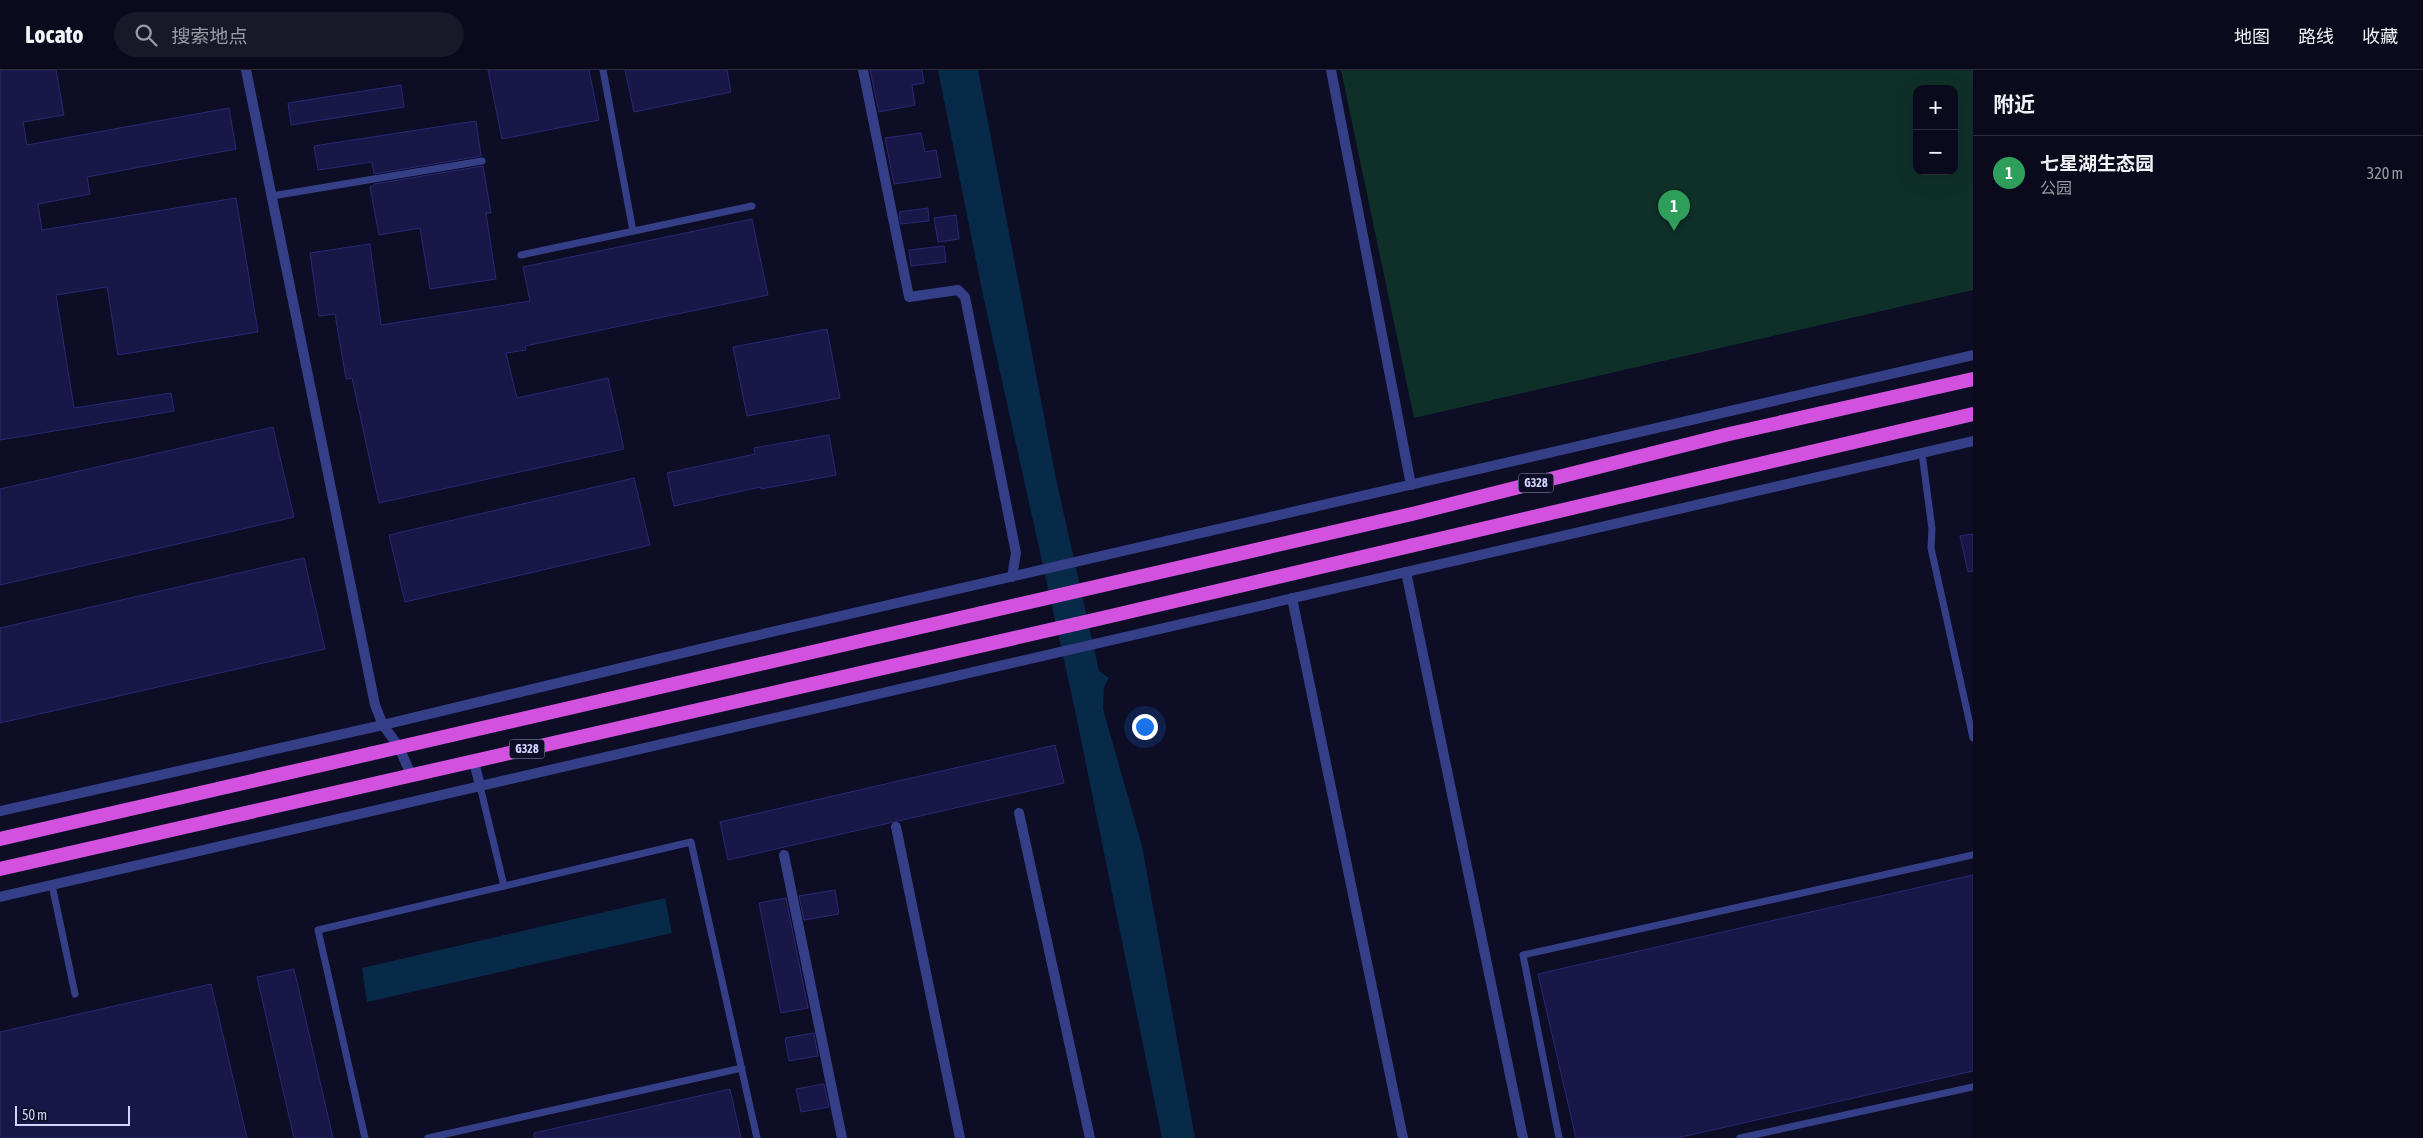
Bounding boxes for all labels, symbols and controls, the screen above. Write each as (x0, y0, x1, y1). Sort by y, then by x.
search box (114, 12, 464, 57)
text: Locato (25, 21, 84, 48)
icon: search (132, 21, 160, 49)
text: 搜索地点 (172, 25, 248, 47)
text: 地图 (2234, 26, 2270, 47)
text: 路线 (2298, 26, 2334, 47)
text: 收藏 (2362, 26, 2398, 47)
map controls (1913, 85, 1958, 175)
button: + (1913, 85, 1958, 130)
text: 附近 (1993, 92, 2035, 116)
button: − (1913, 130, 1958, 175)
text: 七星湖生态园 (2040, 152, 2154, 174)
text: 1 (2005, 164, 2013, 182)
text: 320 m (2367, 164, 2403, 182)
text: 公园 (2040, 179, 2072, 197)
pin: 1 (1658, 190, 1690, 231)
road number: G328 (1518, 473, 1554, 492)
your location (1132, 714, 1158, 740)
road number: G328 (510, 740, 544, 759)
scale bar (15, 1103, 130, 1126)
text: 50 m (22, 1107, 47, 1123)

